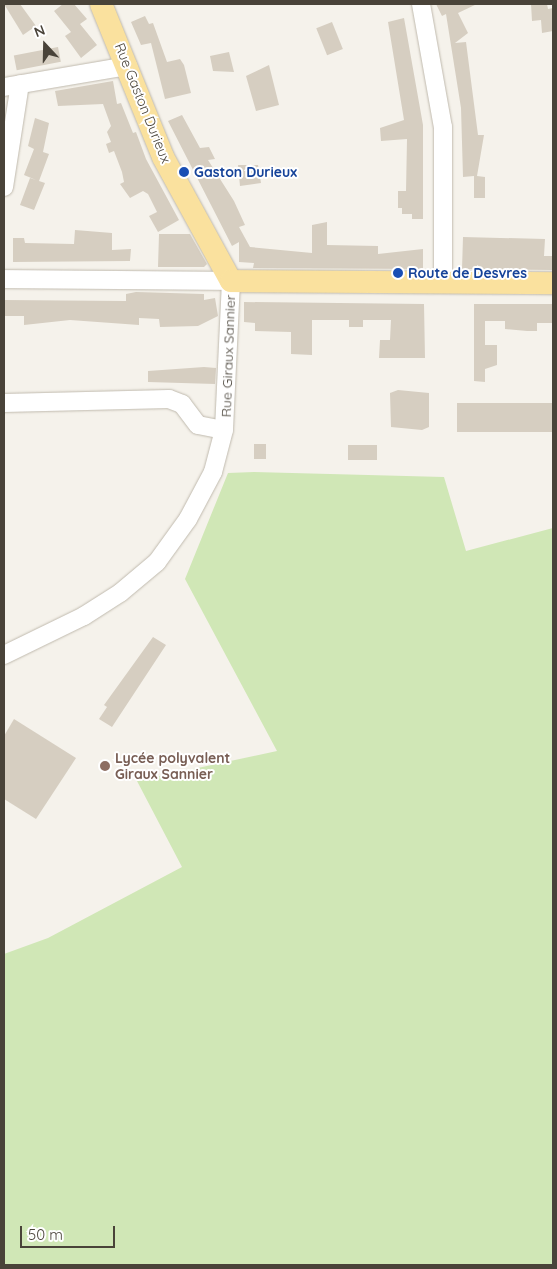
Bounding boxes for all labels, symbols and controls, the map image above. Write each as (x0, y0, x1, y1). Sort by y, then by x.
north arrow (20, 20, 70, 70)
text: N (32, 21, 48, 41)
street label: Rue Gaston Durieux (111, 40, 175, 166)
place label: Gaston Durieux (194, 164, 297, 180)
marker: Gaston Durieux (178, 166, 190, 178)
place label: Route de Desvres (408, 265, 527, 281)
marker: Route de Desvres (392, 267, 404, 279)
street label: Rue Giraux Sannier (217, 294, 239, 418)
place label: Lycée polyvalent Giraux Sannier (115, 750, 230, 782)
marker: Lycée polyvalent Giraux Sannier (99, 760, 111, 772)
scale bar (22, 1216, 118, 1248)
text: 50 m (28, 1225, 63, 1244)

